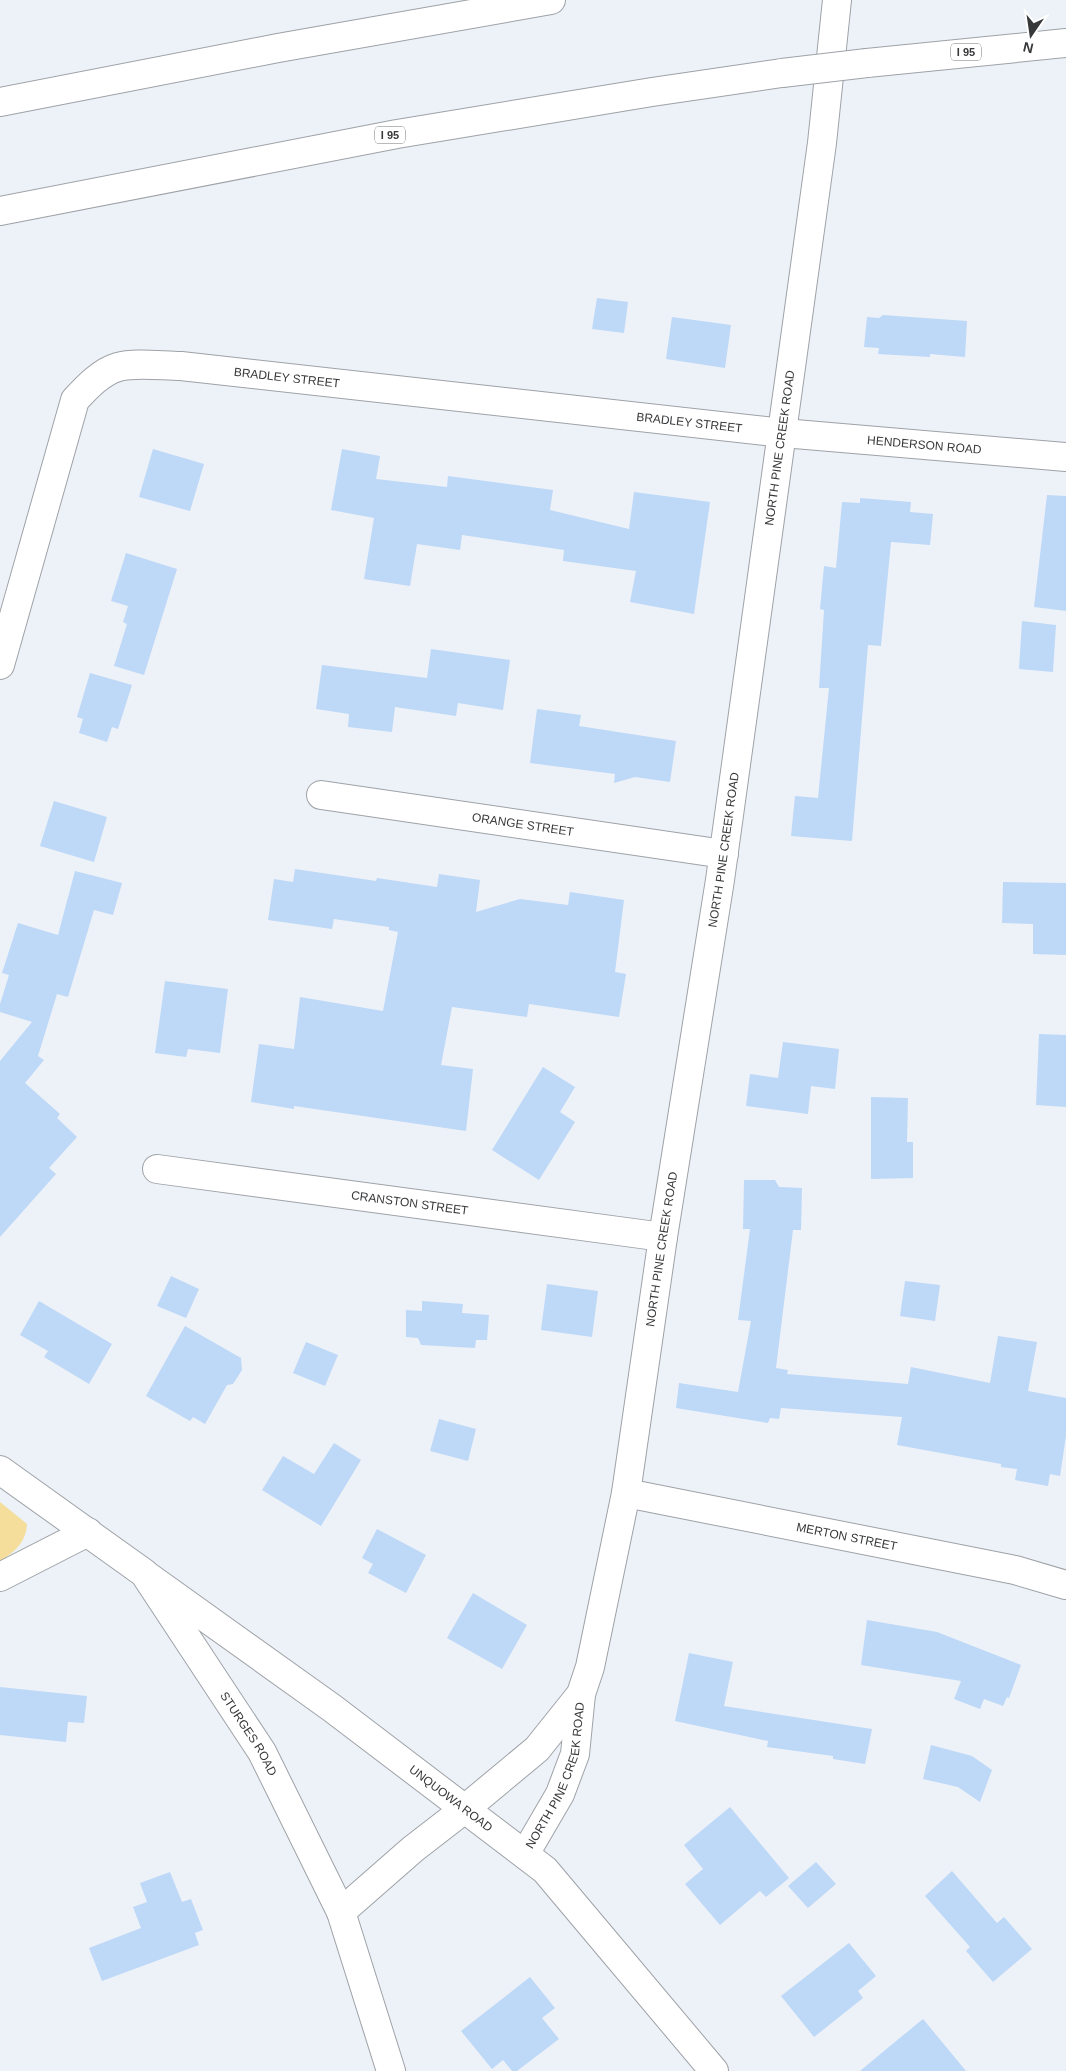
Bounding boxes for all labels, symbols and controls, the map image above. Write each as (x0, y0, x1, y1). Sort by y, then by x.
north arrow (1006, 10, 1056, 60)
text: N (1021, 39, 1035, 57)
road number: I 95 (951, 44, 981, 61)
road number: I 95 (375, 126, 405, 144)
street label: BRADLEY STREET (233, 365, 341, 391)
street label: NORTH PINE CREEK ROAD (762, 369, 798, 526)
street label: BRADLEY STREET (636, 410, 744, 436)
street label: HENDERSON ROAD (867, 433, 982, 457)
street label: NORTH PINE CREEK ROAD (706, 771, 742, 929)
street label: ORANGE STREET (471, 810, 575, 839)
street label: NORTH PINE CREEK ROAD (643, 1170, 680, 1328)
street label: CRANSTON STREET (350, 1188, 470, 1218)
street label: MERTON STREET (795, 1520, 899, 1554)
street label: STURGES ROAD (217, 1689, 280, 1778)
street label: NORTH PINE CREEK ROAD (523, 1701, 587, 1851)
street label: UNQUOWA ROAD (406, 1762, 496, 1835)

